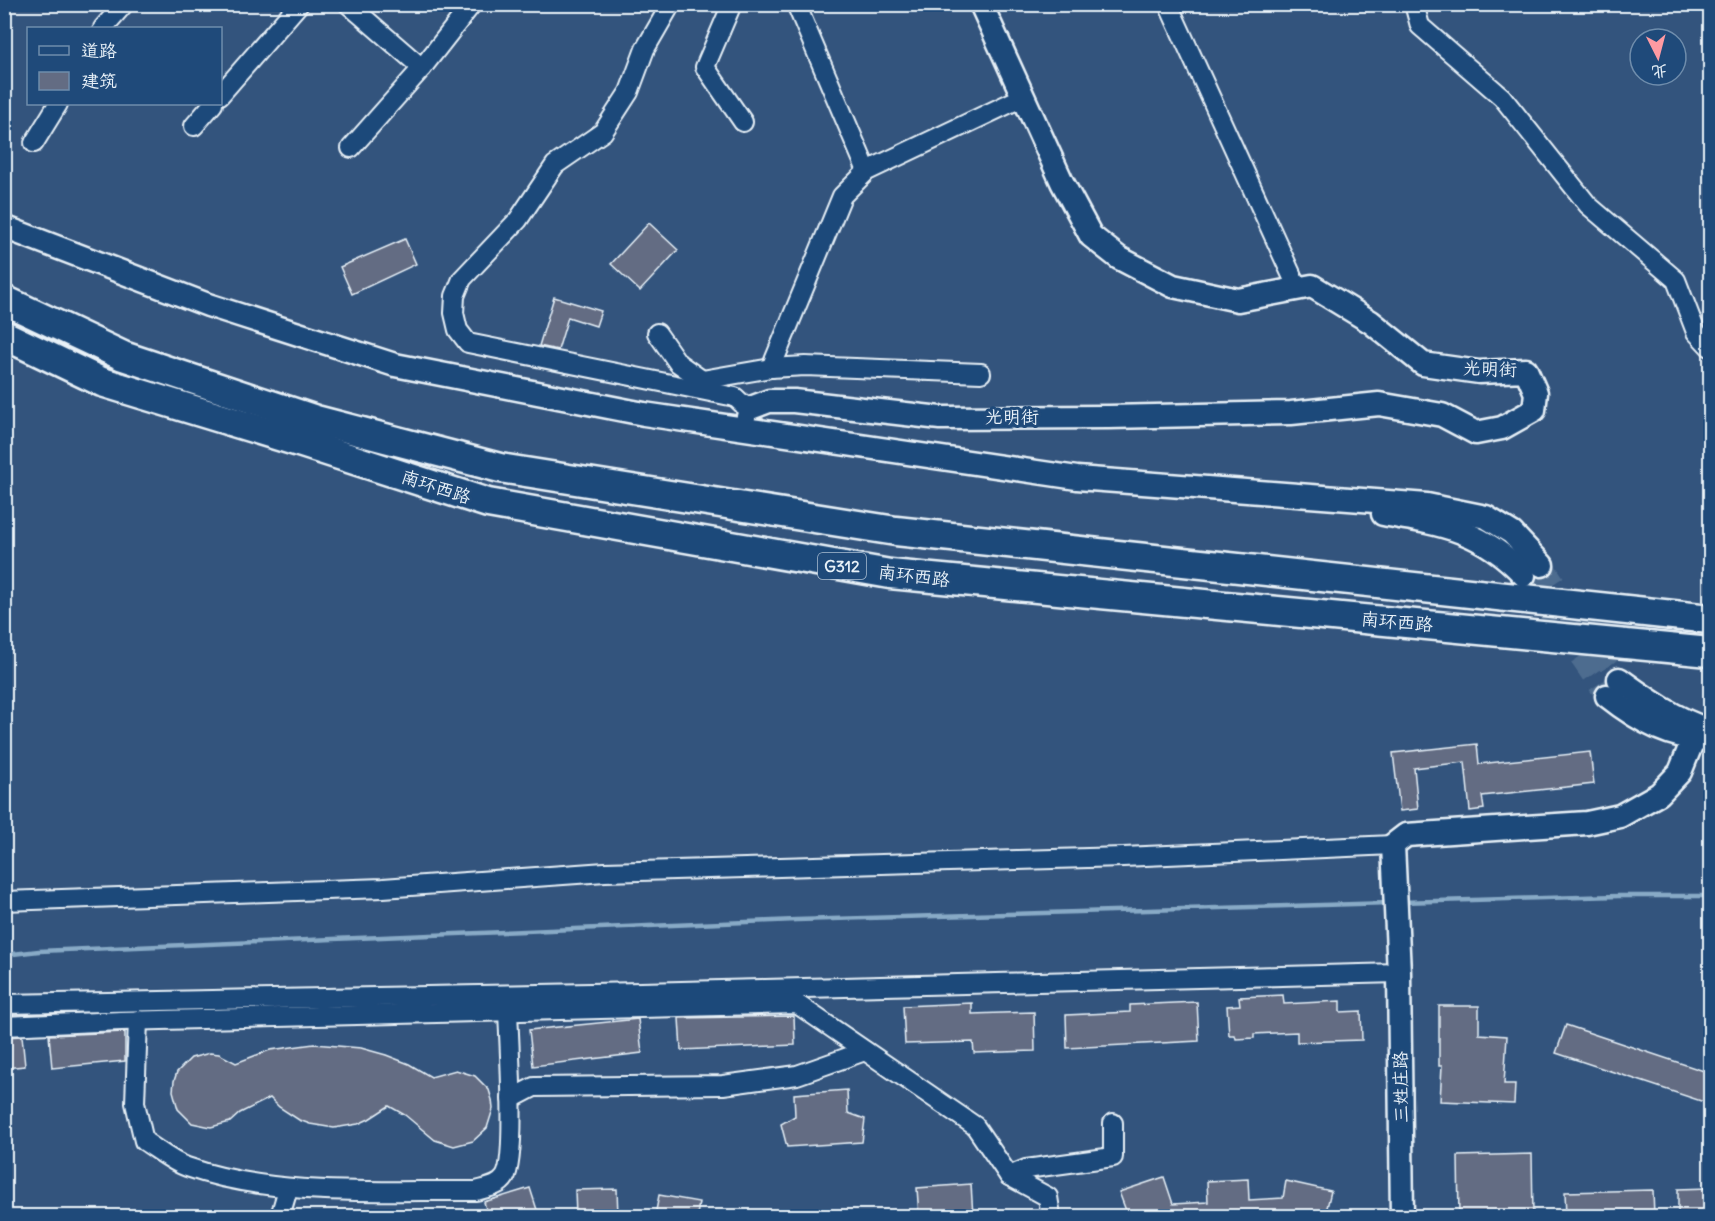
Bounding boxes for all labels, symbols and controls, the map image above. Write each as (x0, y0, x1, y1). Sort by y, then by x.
legend (27, 27, 222, 105)
north arrow (1628, 27, 1688, 87)
text: 道路 (81, 39, 117, 62)
text: 北 (1651, 61, 1669, 83)
text: 建筑 (81, 69, 117, 92)
street label: 光明街 (1463, 356, 1517, 381)
street label: 光明街 (985, 405, 1039, 428)
street label: 南环西路 (398, 464, 474, 509)
road number: G312 (818, 553, 866, 579)
street label: 南环西路 (877, 560, 951, 591)
street label: 南环西路 (1360, 607, 1434, 636)
street label: 三姓庄路 (1388, 1051, 1413, 1123)

